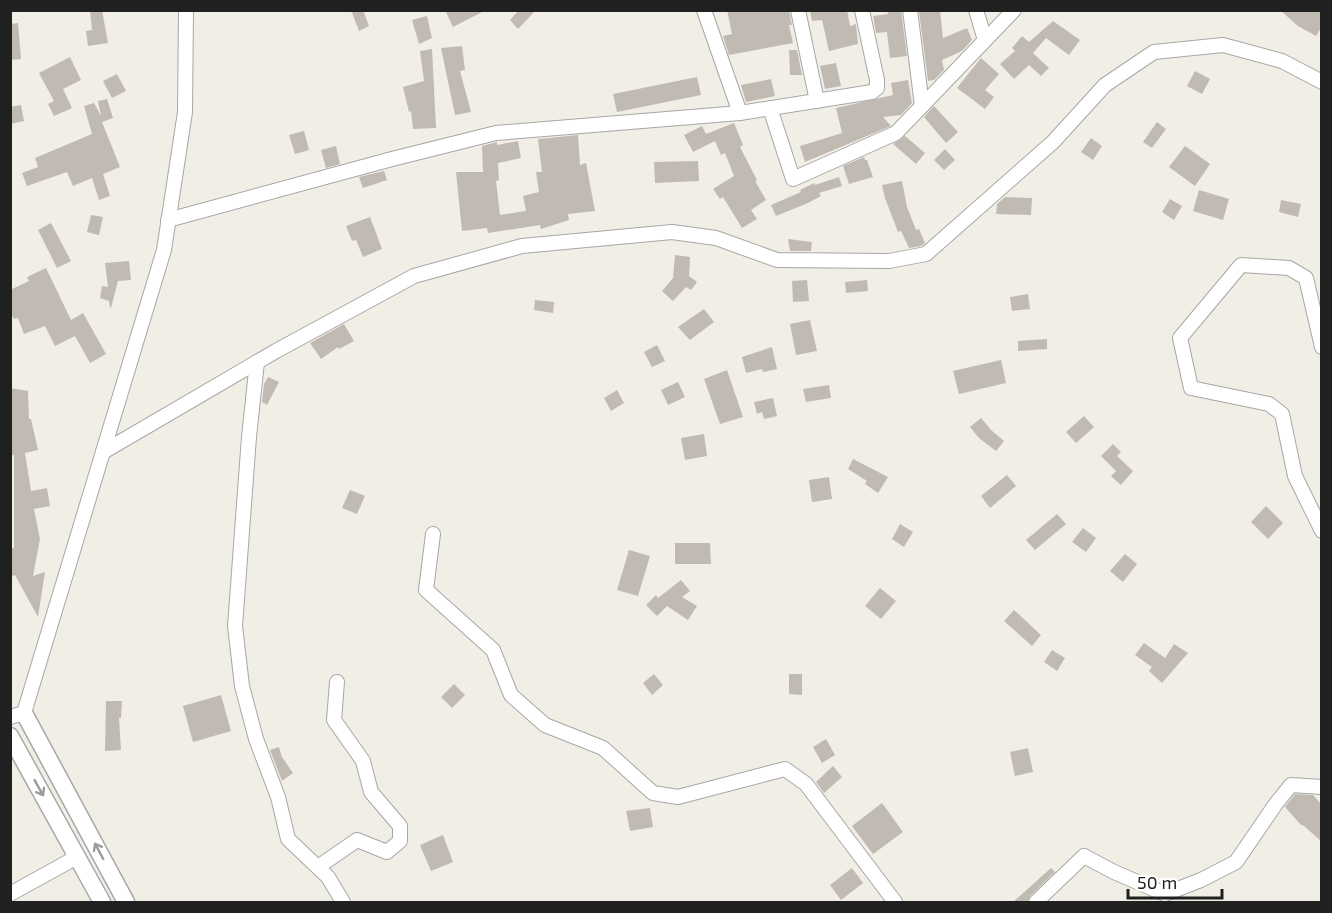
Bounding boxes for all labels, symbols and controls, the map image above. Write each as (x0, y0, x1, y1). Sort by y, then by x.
one-way arrow (34, 778, 45, 796)
one-way arrow (93, 843, 105, 860)
scale bar (1128, 862, 1222, 900)
text: 50 m (1137, 871, 1177, 893)

